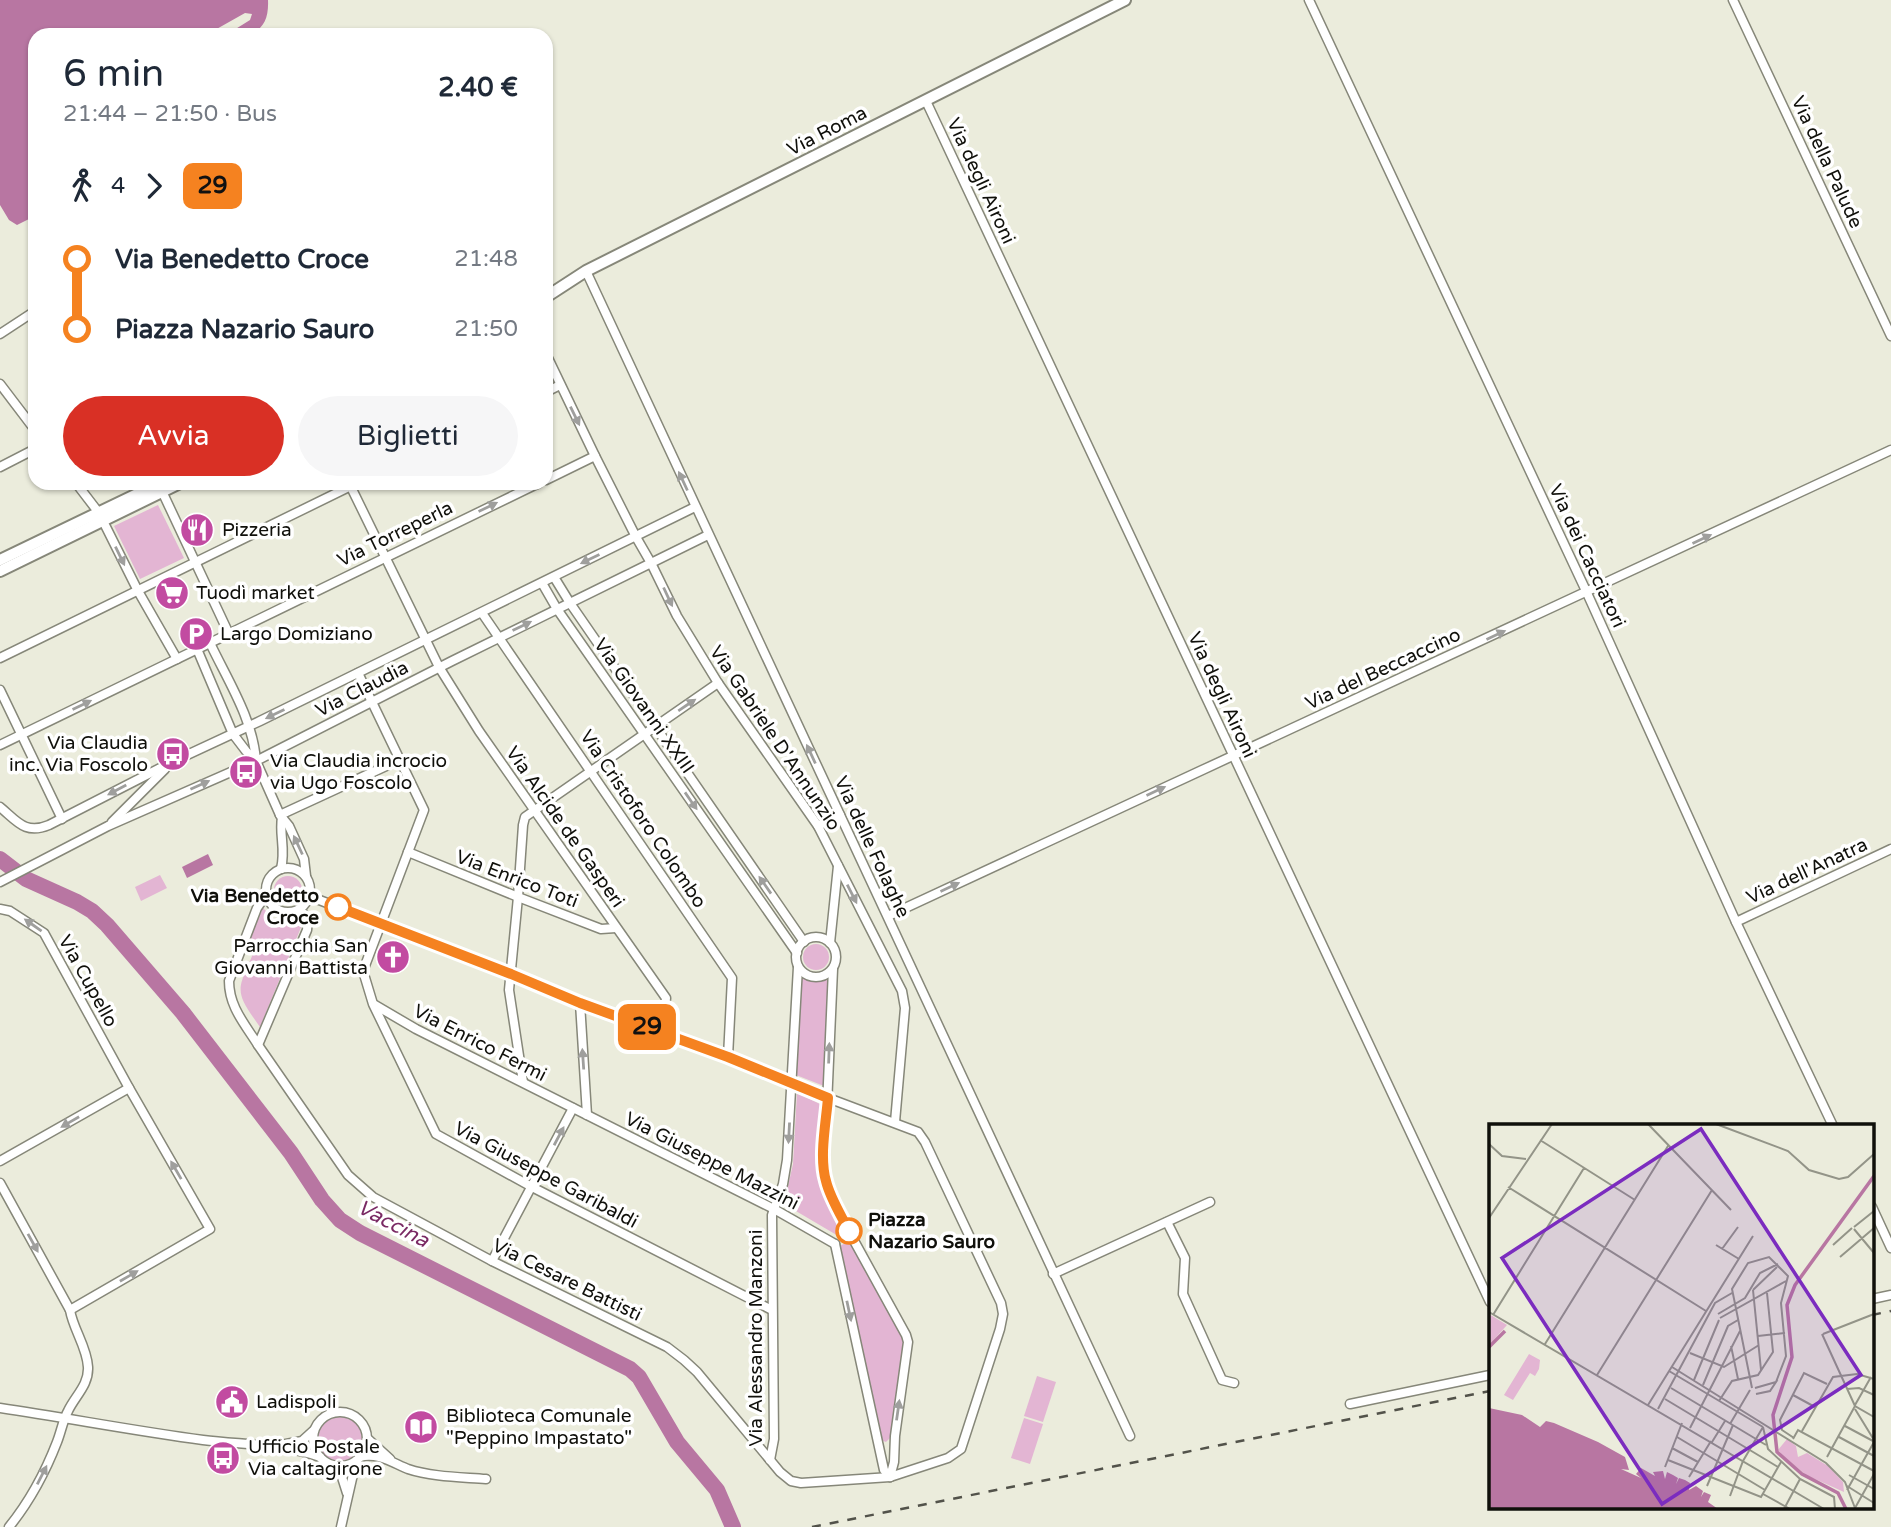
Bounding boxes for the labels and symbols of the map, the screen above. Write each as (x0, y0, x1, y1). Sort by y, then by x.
street label: Via della Palude (1787, 92, 1867, 232)
street label: Via Roma (783, 102, 871, 160)
street label: Via degli Aironi (942, 115, 1020, 247)
one-way arrow (570, 406, 581, 426)
one-way arrow (677, 471, 689, 491)
street label: Via dei Cacciatori (1544, 481, 1630, 631)
street label: Via Torreperla (334, 497, 456, 571)
one-way arrow (478, 501, 498, 513)
restaurant icon: Pizzeria (178, 511, 216, 549)
place label: Pizzeria (222, 519, 292, 541)
one-way arrow (1692, 533, 1713, 544)
one-way arrow (114, 546, 126, 566)
one-way arrow (580, 553, 600, 565)
supermarket icon: Tuodì market (153, 574, 191, 612)
place label: Tuodì market (196, 582, 315, 604)
one-way arrow (662, 587, 673, 608)
parking icon: Largo Domiziano (177, 615, 215, 653)
one-way arrow (512, 621, 532, 632)
place label: Largo Domiziano (220, 623, 373, 645)
street label: Via del Beccaccino (1302, 623, 1464, 715)
street label: Via degli Aironi (1183, 629, 1261, 761)
one-way arrow (1486, 629, 1506, 641)
street label: Via Giovanni XXIII (589, 634, 699, 778)
street label: Via Gabriele D'Annunzio (705, 641, 845, 835)
street label: Via Claudia (312, 656, 412, 722)
one-way arrow (677, 698, 696, 711)
one-way arrow (72, 699, 92, 711)
one-way arrow (265, 708, 285, 720)
street label: Via Cristoforo Colombo (575, 726, 711, 912)
place label: Via Claudia inc. Via Foscolo (9, 732, 148, 776)
bus stop icon: Via Claudia inc. Via Foscolo (154, 735, 192, 773)
street label: Via Alcide de Gasperi (501, 742, 629, 912)
one-way arrow (805, 743, 816, 764)
place label: Via Claudia incrocio via Ugo Foscolo (270, 750, 447, 794)
bus stop icon: Via Claudia incrocio via Ugo Foscolo (227, 753, 265, 791)
street label: Via delle Folaghe (830, 773, 914, 921)
one-way arrow (190, 779, 211, 790)
one-way arrow (107, 784, 127, 796)
one-way arrow (1146, 785, 1166, 797)
one-way arrow (684, 792, 697, 811)
street label: Via dell'Anatra (1743, 833, 1871, 909)
one-way arrow (292, 835, 304, 855)
street label: Via Enrico Toti (453, 846, 581, 912)
one-way arrow (759, 876, 772, 895)
one-way arrow (940, 882, 960, 893)
one-way arrow (847, 884, 858, 904)
place label: Via Benedetto Croce (191, 885, 319, 929)
marker: Via Benedetto Croce (325, 894, 351, 920)
one-way arrow (24, 918, 42, 932)
street label: Via Cupello (54, 931, 122, 1031)
place label: Parrocchia San Giovanni Battista (214, 935, 368, 979)
church icon: Parrocchia San Giovanni Battista (374, 938, 412, 976)
street label: Via Enrico Fermi (410, 1000, 550, 1086)
line badge: 29 (616, 1004, 678, 1050)
one-way arrow (824, 1042, 835, 1064)
one-way arrow (577, 1047, 588, 1069)
street label: Via Giuseppe Mazzini (621, 1107, 803, 1215)
one-way arrow (60, 1116, 79, 1128)
street label: Via Giuseppe Garibaldi (450, 1117, 642, 1233)
one-way arrow (783, 1122, 794, 1144)
inset map (1489, 1124, 1874, 1510)
one-way arrow (553, 1126, 565, 1145)
one-way arrow (170, 1160, 182, 1180)
water label: Vaccina (353, 1195, 434, 1254)
place label: Piazza Nazario Sauro (868, 1209, 995, 1253)
marker: Piazza Nazario Sauro (836, 1218, 862, 1244)
street label: Via Alessandro Manzoni (745, 1230, 767, 1446)
one-way arrow (27, 1233, 39, 1253)
street label: Via Cesare Battisti (489, 1234, 645, 1326)
one-way arrow (120, 1270, 139, 1282)
one-way arrow (844, 1300, 855, 1322)
public building icon: Ladispoli (213, 1383, 251, 1421)
place label: Ladispoli (256, 1391, 336, 1413)
one-way arrow (893, 1399, 904, 1421)
place label: Biblioteca Comunale "Peppino Impastato" (446, 1405, 632, 1449)
library icon: Biblioteca Comunale "Peppino Impastato" (402, 1408, 440, 1446)
place label: Ufficio Postale Via caltagirone (248, 1436, 382, 1480)
bus stop icon: Ufficio Postale Via caltagirone (204, 1439, 242, 1477)
one-way arrow (37, 1465, 48, 1485)

